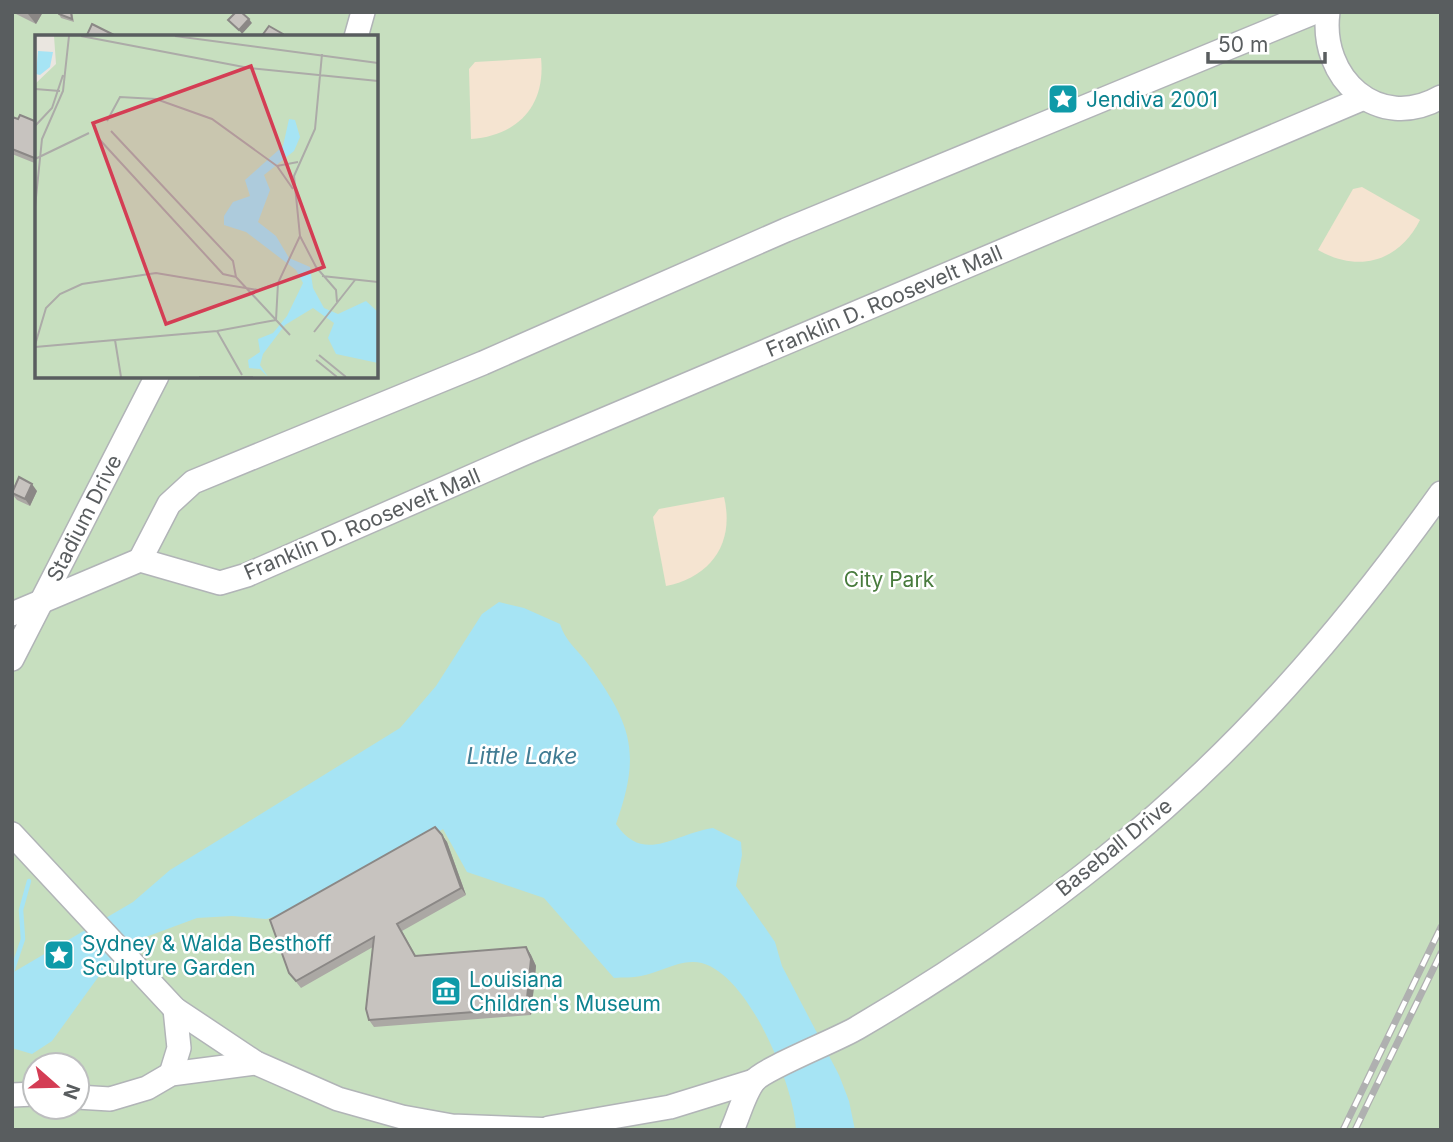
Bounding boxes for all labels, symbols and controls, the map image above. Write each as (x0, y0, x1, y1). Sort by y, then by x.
scale bar (1208, 21, 1325, 65)
text: 50 m (1218, 32, 1268, 57)
inset map (35, 35, 378, 378)
place icon: Jendiva 2001 (1046, 82, 1080, 116)
place label: Jendiva 2001 (1086, 87, 1218, 112)
street label: Franklin D. Roosevelt Mall (762, 240, 1006, 362)
street label: Stadium Drive (41, 450, 127, 586)
street label: Franklin D. Roosevelt Mall (240, 463, 484, 585)
park label: City Park (844, 567, 935, 592)
water label: Little Lake (467, 742, 577, 770)
street label: Baseball Drive (1051, 793, 1177, 901)
place label: Sydney & Walda Besthoff Sculpture Garden (82, 931, 332, 980)
place icon: Sydney & Walda Besthoff Sculpture Garden (42, 938, 76, 972)
place label: Louisiana Children's Museum (469, 967, 661, 1016)
museum icon: Louisiana Children's Museum (429, 974, 463, 1008)
north arrow (21, 1051, 91, 1121)
text: N (58, 1081, 85, 1102)

